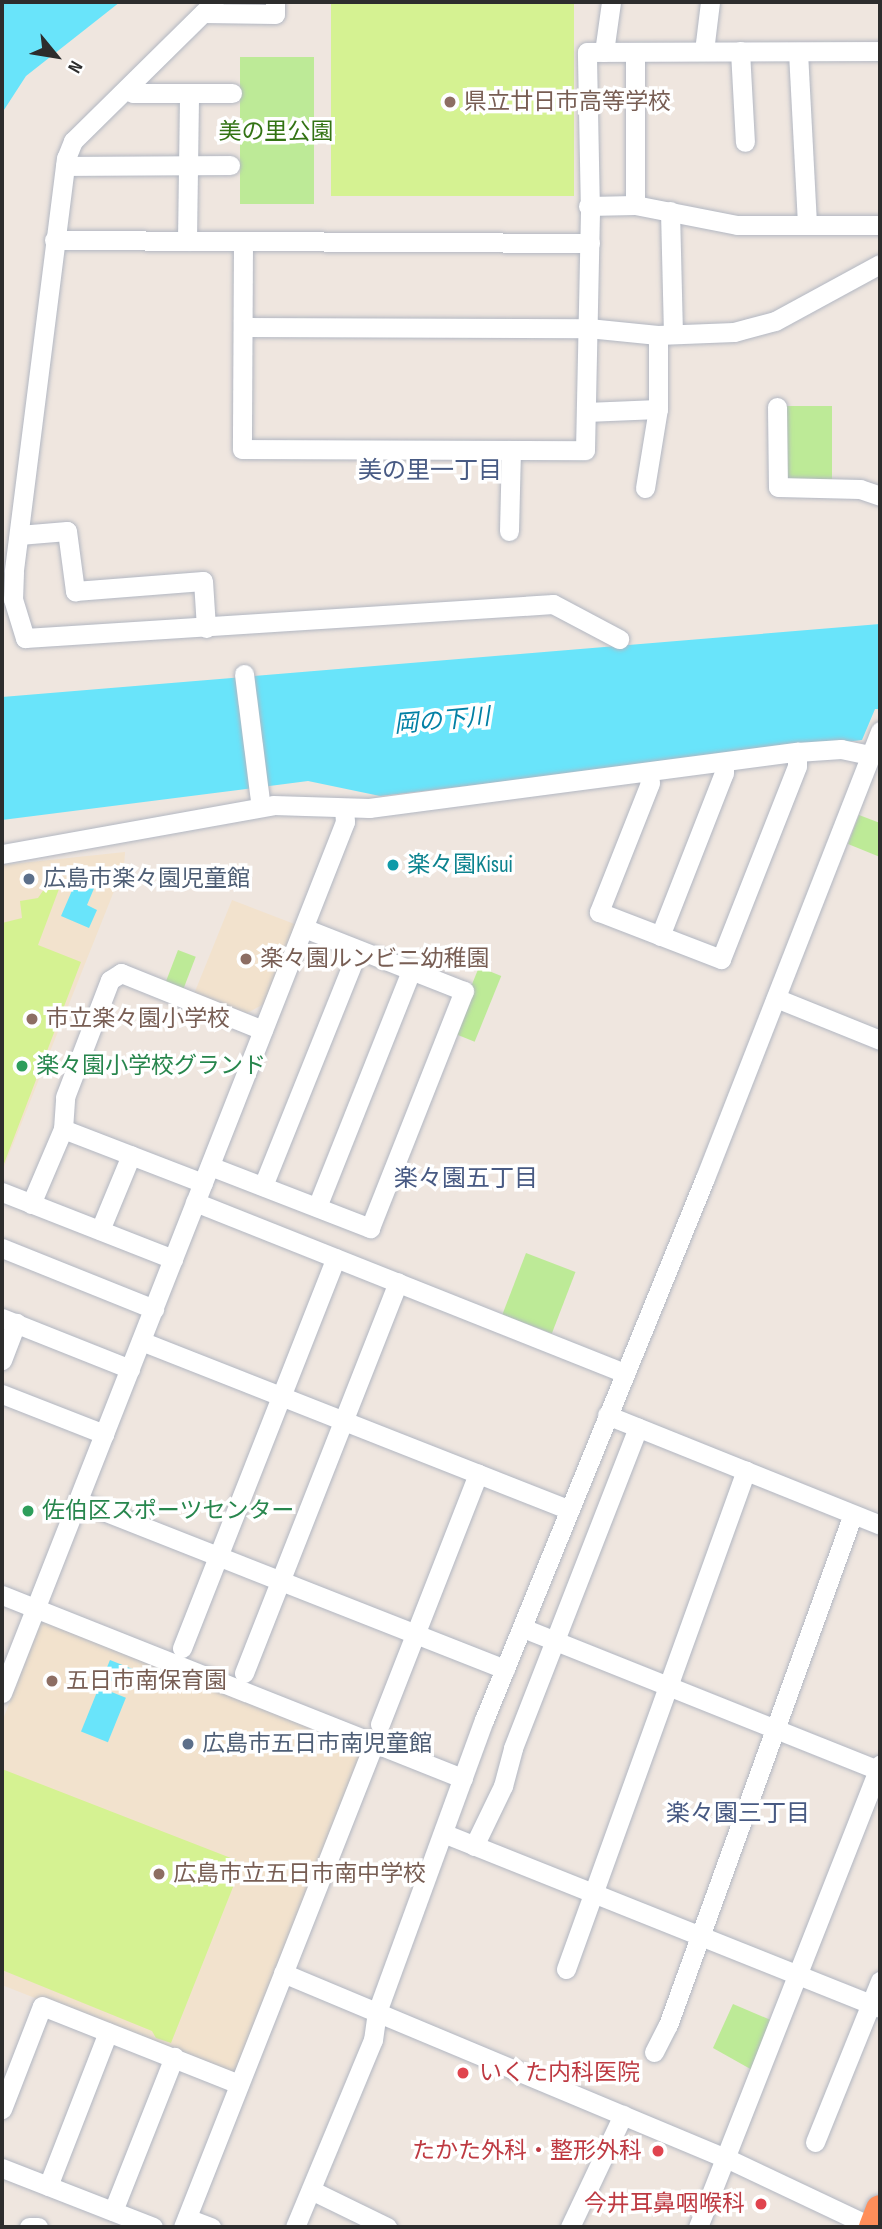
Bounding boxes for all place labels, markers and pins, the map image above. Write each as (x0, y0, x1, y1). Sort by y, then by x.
place label: 県立廿日市高等学校 (464, 88, 671, 116)
marker: 県立廿日市高等学校 (442, 94, 458, 110)
place label: 楽々園Kisui (407, 851, 513, 879)
marker: 楽々園Kisui (385, 857, 401, 873)
place label: 広島市楽々園児童館 (43, 865, 250, 893)
marker: 広島市楽々園児童館 (21, 871, 37, 887)
place label: 楽々園ルンビニ幼稚園 (260, 945, 490, 973)
marker: 楽々園ルンビニ幼稚園 (238, 951, 254, 967)
place label: 市立楽々園小学校 (46, 1005, 230, 1033)
marker: 市立楽々園小学校 (24, 1011, 40, 1027)
place label: 楽々園小学校グランド (36, 1052, 266, 1080)
marker: 楽々園小学校グランド (14, 1058, 30, 1074)
place label: 佐伯区スポーツセンター (42, 1497, 295, 1525)
marker: 佐伯区スポーツセンター (20, 1503, 36, 1519)
place label: 五日市南保育園 (66, 1667, 227, 1695)
marker: 五日市南保育園 (44, 1673, 60, 1689)
place label: 広島市五日市南児童館 (202, 1730, 432, 1758)
marker: 広島市五日市南児童館 (180, 1736, 196, 1752)
place label: 広島市立五日市南中学校 (173, 1860, 426, 1888)
marker: 広島市立五日市南中学校 (151, 1866, 167, 1882)
place label: いくた内科医院 (479, 2059, 640, 2087)
marker: いくた内科医院 (453, 2063, 473, 2083)
place label: たかた外科・整形外科 (412, 2137, 642, 2165)
marker: たかた外科・整形外科 (648, 2141, 668, 2161)
place label: 今井耳鼻咽喉科 (584, 2190, 745, 2218)
marker: 今井耳鼻咽喉科 (751, 2194, 771, 2214)

